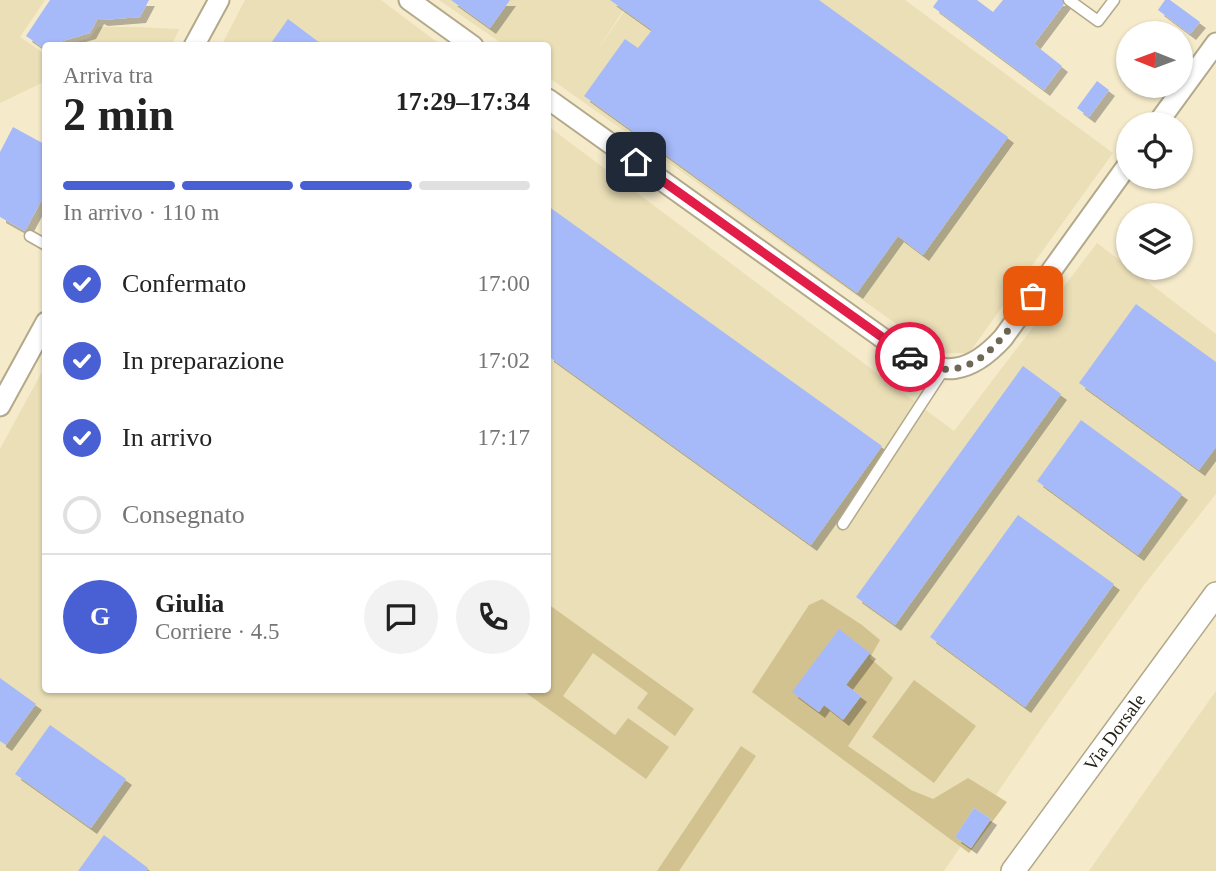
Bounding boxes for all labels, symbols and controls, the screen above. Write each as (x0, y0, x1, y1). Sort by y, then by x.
north arrow (1116, 21, 1194, 98)
map controls (1116, 21, 1193, 280)
text: Arriva tra (63, 63, 153, 88)
text: 17:29–17:34 (396, 87, 530, 116)
text: 2 min (63, 89, 174, 140)
button: locate (1116, 112, 1193, 189)
pin (606, 132, 666, 192)
icon: home (617, 143, 655, 181)
text: In arrivo · 110 m (63, 200, 219, 225)
button: layers (1116, 203, 1193, 280)
icon: check (63, 265, 101, 303)
pin (1003, 266, 1063, 326)
text: Confermato (122, 269, 246, 298)
text: 17:00 (478, 271, 530, 296)
icon: bag (1014, 277, 1052, 315)
courier (875, 322, 945, 392)
icon: car (891, 338, 929, 376)
icon: check (63, 342, 101, 380)
text: In preparazione (122, 346, 284, 375)
text: 17:02 (478, 348, 530, 373)
icon: check (63, 419, 101, 457)
text: In arrivo (122, 423, 212, 452)
text: 17:17 (478, 425, 530, 450)
text: Consegnato (122, 500, 245, 529)
button: chat (364, 580, 438, 654)
button: phone (456, 580, 530, 654)
text: Giulia (155, 589, 224, 618)
text: G (90, 602, 110, 631)
text: Corriere · 4.5 (155, 619, 280, 644)
street label: Via Dorsale (1079, 690, 1149, 775)

